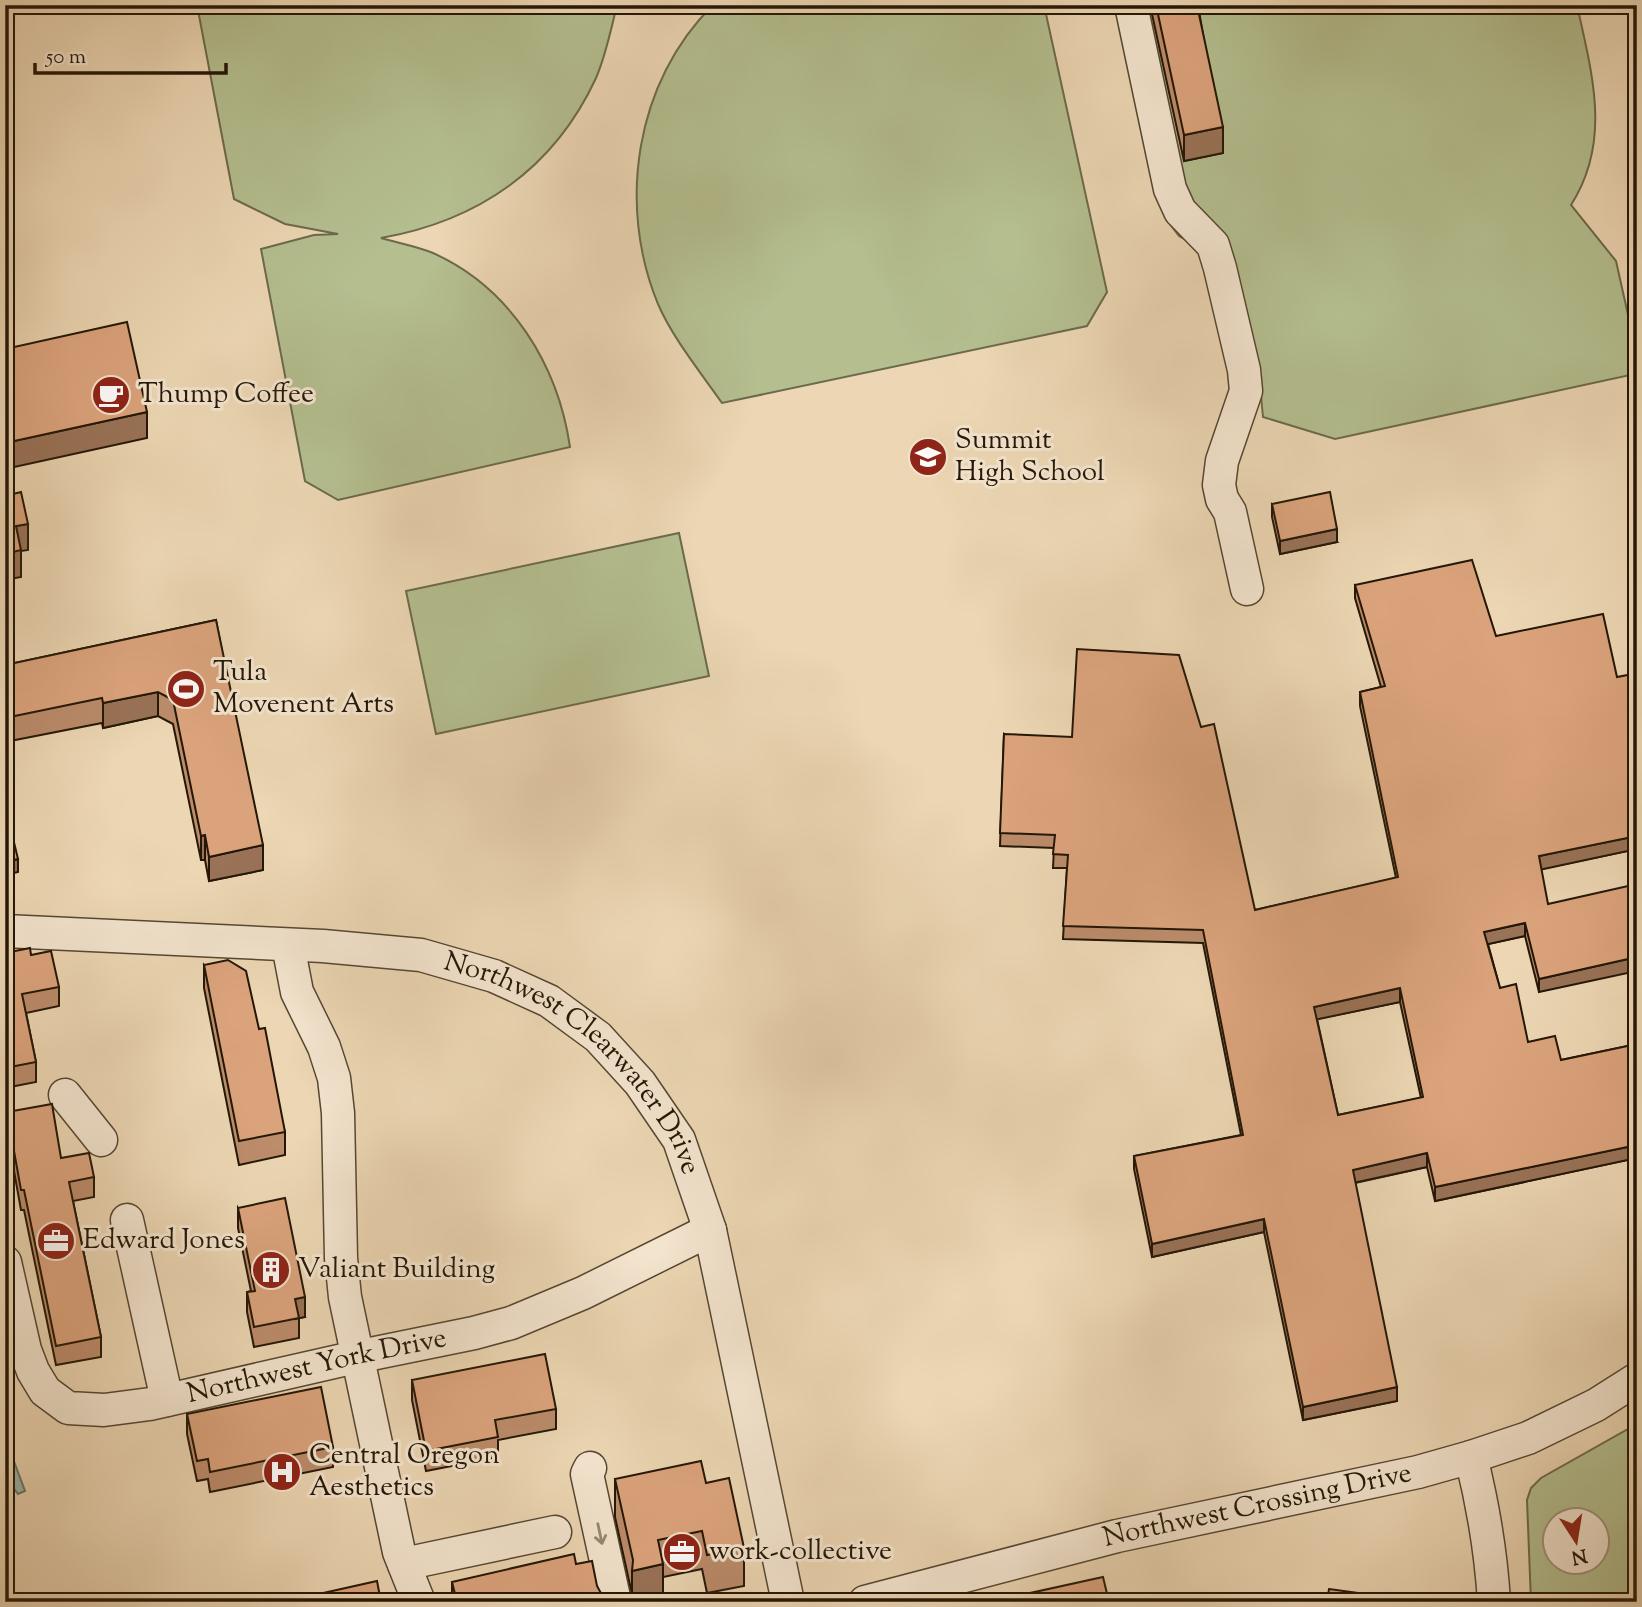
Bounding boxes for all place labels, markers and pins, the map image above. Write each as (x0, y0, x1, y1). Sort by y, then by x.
cafe icon: Thump Coffee (90, 374, 132, 416)
place label: Thump Coffee (138, 375, 314, 415)
place label: Summit High School (955, 421, 1105, 493)
school or university icon: Summit High School (907, 436, 949, 478)
place label: Tula Movenent Arts (213, 653, 394, 725)
sports icon: Tula Movenent Arts (165, 668, 207, 710)
office icon: Edward Jones (35, 1220, 77, 1262)
place label: Edward Jones (83, 1221, 245, 1261)
building icon: Valiant Building (250, 1249, 292, 1291)
place label: Valiant Building (298, 1250, 495, 1290)
place label: Central Oregon Aesthetics (309, 1436, 500, 1508)
hospital icon: Central Oregon Aesthetics (261, 1451, 303, 1493)
office icon: work-collective (661, 1531, 703, 1573)
place label: work-collective (709, 1532, 892, 1572)

